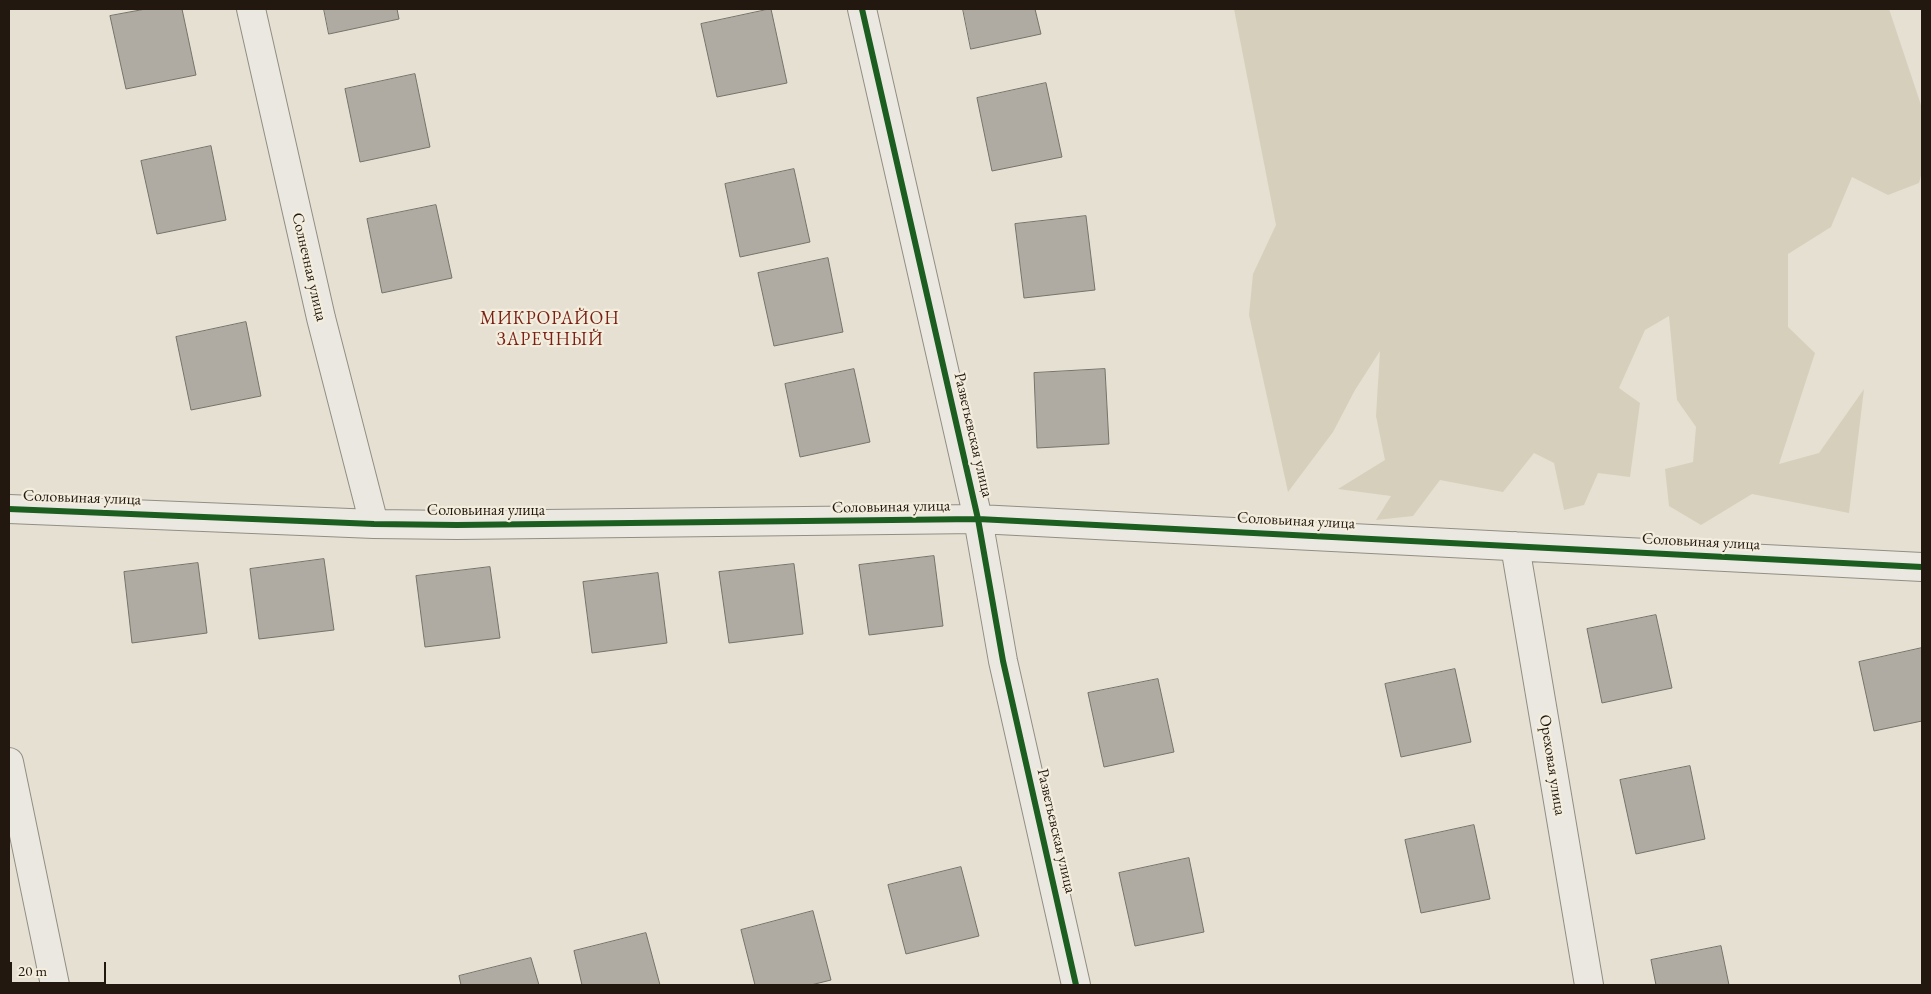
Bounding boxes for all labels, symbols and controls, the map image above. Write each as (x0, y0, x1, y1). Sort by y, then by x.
street label: Солнечная улица (287, 211, 331, 323)
district label: МИКРОРАЙОН ЗАРЕЧНЫЙ (479, 308, 621, 350)
street label: Разветьевская улица (949, 371, 997, 499)
street label: Соловьиная улица (23, 486, 141, 510)
street label: Соловьиная улица (832, 496, 950, 518)
street label: Соловьиная улица (427, 501, 545, 521)
street label: Соловьиная улица (1236, 508, 1356, 534)
street label: Соловьиная улица (1641, 529, 1761, 555)
street label: Ореховая улица (1535, 713, 1569, 817)
street label: Разветьевская улица (1032, 767, 1080, 895)
scale bar (12, 952, 109, 984)
text: 20 m (18, 961, 47, 980)

